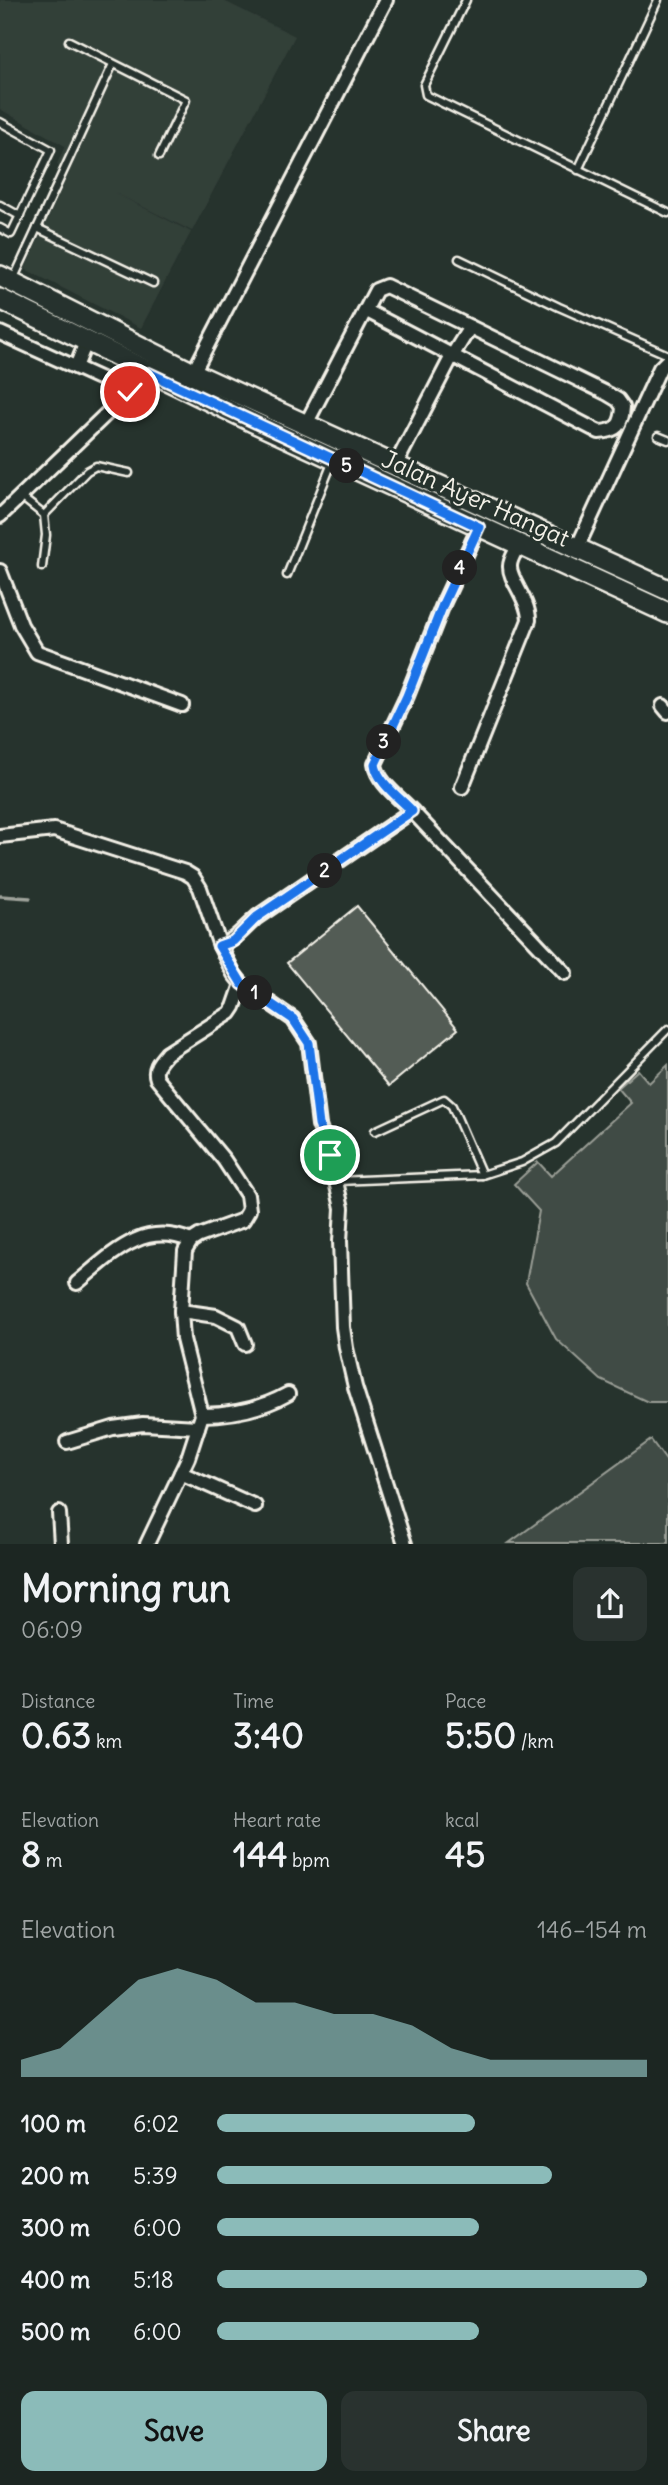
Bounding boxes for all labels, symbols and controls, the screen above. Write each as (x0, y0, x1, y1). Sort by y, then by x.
pin (100, 362, 160, 422)
icon: check (111, 373, 149, 411)
street label: Jalan Ayer Hangat (378, 443, 574, 553)
pin: 5 (330, 448, 364, 484)
text: 5 (341, 453, 352, 477)
pin: 4 (442, 550, 477, 586)
text: 4 (454, 555, 465, 579)
pin: 3 (366, 724, 402, 760)
text: 3 (378, 729, 389, 753)
pin: 2 (308, 854, 342, 888)
text: 2 (319, 858, 330, 882)
pin: 1 (238, 976, 272, 1010)
text: 1 (251, 980, 258, 1004)
pin (300, 1125, 360, 1185)
icon: arrive (311, 1136, 349, 1174)
text: Morning run (21, 1565, 231, 1612)
button: share (573, 1567, 647, 1641)
text: 06:09 (21, 1615, 83, 1644)
text: Distance (21, 1689, 95, 1713)
text: Time (233, 1689, 274, 1713)
text: Pace (445, 1689, 486, 1713)
text: 0.63 (21, 1713, 91, 1757)
text: 3:40 (233, 1713, 304, 1757)
text: 5:50 (445, 1713, 516, 1757)
text: km (91, 1729, 122, 1753)
text: /km (516, 1729, 554, 1753)
text: Elevation (21, 1808, 99, 1832)
text: Heart rate (233, 1808, 321, 1832)
text: kcal (445, 1808, 479, 1832)
text: 8 (21, 1832, 41, 1876)
text: 144 (233, 1832, 287, 1876)
text: 45 (445, 1832, 485, 1876)
text: m (41, 1848, 62, 1872)
text: bpm (287, 1848, 330, 1872)
text: Elevation (21, 1915, 115, 1944)
text: 146–154 m (537, 1915, 647, 1944)
text: 100 m (21, 2109, 86, 2138)
text: 6:02 (133, 2109, 179, 2138)
text: 200 m (21, 2161, 90, 2190)
text: 5:39 (133, 2161, 178, 2190)
text: 300 m (21, 2213, 90, 2242)
text: 6:00 (133, 2213, 182, 2242)
text: 400 m (21, 2265, 90, 2294)
text: 5:18 (133, 2265, 174, 2294)
text: 500 m (21, 2317, 90, 2346)
text: 6:00 (133, 2317, 182, 2346)
button: Save (21, 2391, 327, 2471)
button: Share (341, 2391, 647, 2471)

